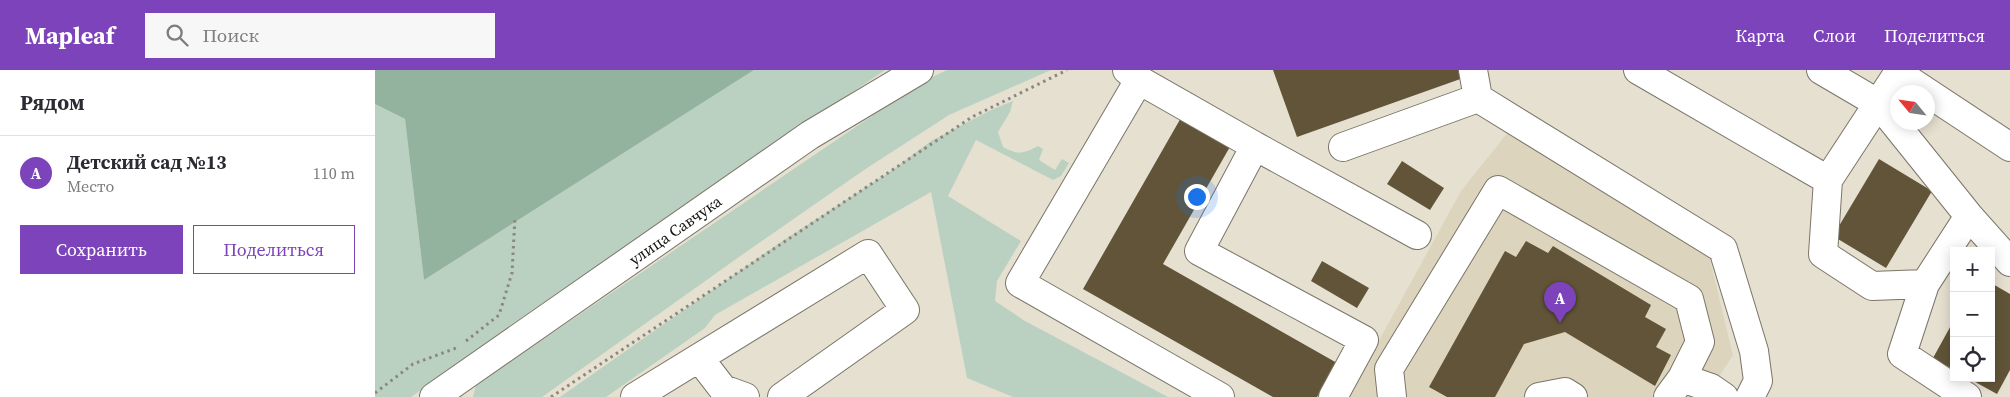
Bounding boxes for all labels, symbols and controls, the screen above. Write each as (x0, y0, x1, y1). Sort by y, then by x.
search box (145, 13, 495, 58)
text: Mapleaf (25, 19, 115, 52)
icon: search (163, 21, 191, 49)
text: Поиск (203, 22, 259, 48)
text: Карта (1735, 23, 1785, 48)
text: Слои (1813, 23, 1856, 48)
text: Поделиться (1884, 23, 1985, 48)
north arrow (1890, 85, 1935, 130)
text: Рядом (20, 88, 85, 117)
text: Детский сад №13 (67, 149, 227, 175)
text: A (31, 162, 41, 184)
text: 110 m (313, 162, 355, 184)
text: Место (67, 175, 114, 197)
your location (1184, 184, 1210, 210)
street label: улица Савчука (624, 189, 727, 270)
button: Сохранить (20, 225, 183, 274)
button: Поделиться (193, 225, 355, 274)
map controls (1950, 247, 1995, 382)
button: + (1950, 247, 1995, 292)
pin: A (1544, 282, 1576, 323)
button: − (1950, 292, 1995, 337)
button: locate (1950, 337, 1995, 382)

